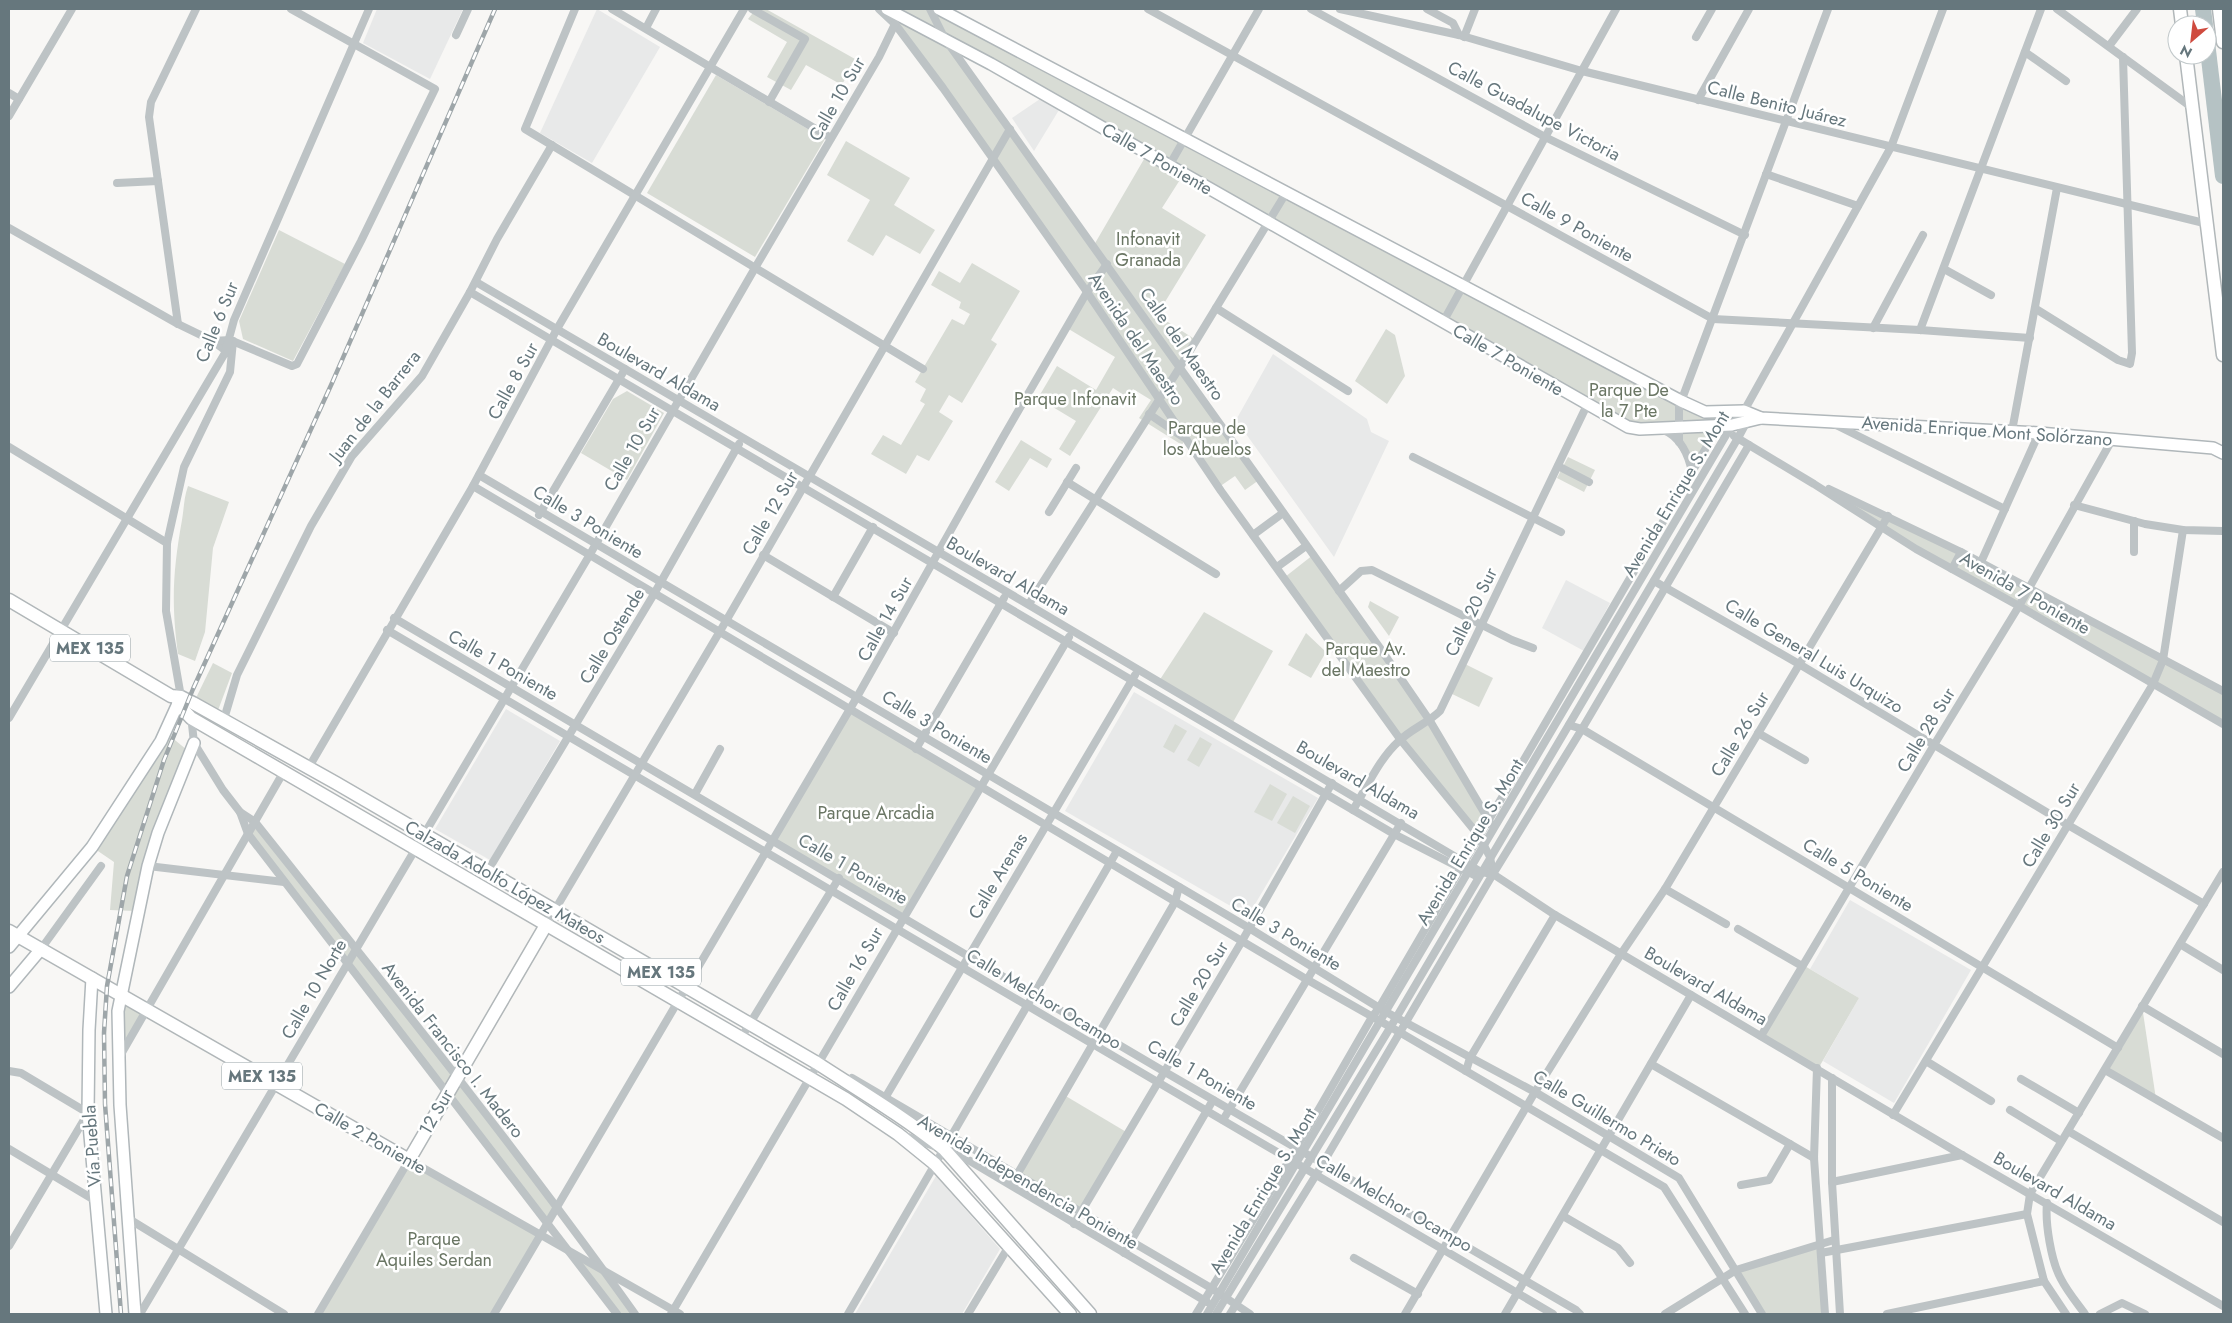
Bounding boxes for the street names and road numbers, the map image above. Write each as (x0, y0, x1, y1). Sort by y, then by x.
street label: Calle 10 Sur (802, 51, 872, 146)
street label: Calle Guadalupe Victoria (1443, 54, 1625, 168)
street label: Calle Benito Juárez (1705, 74, 1850, 134)
street label: Calle 7 Poniente (1097, 117, 1217, 201)
street label: Calle 9 Poniente (1516, 185, 1638, 269)
street label: Avenida del Maestro (1082, 267, 1190, 411)
street label: Calle 6 Sur (189, 277, 245, 366)
street label: Calle del Maestro (1133, 282, 1231, 406)
street label: Calle 7 Poniente (1448, 318, 1568, 402)
street label: Boulevard Aldama (593, 326, 725, 418)
street label: Calle 8 Sur (481, 337, 545, 424)
street label: Juan de la Barrera (322, 345, 427, 469)
street label: Calle 10 Sur (597, 401, 667, 496)
street label: Avenida Enrique S. Mont (1616, 405, 1736, 582)
street label: Avenida Enrique Mont Solórzano (1861, 409, 2113, 453)
street label: Calle 12 Sur (735, 465, 805, 560)
street label: Calle 3 Poniente (528, 479, 648, 565)
street label: Boulevard Aldama (942, 530, 1074, 622)
street label: Avenida 7 Poniente (1955, 545, 2095, 641)
street label: Calle 20 Sur (1438, 562, 1504, 661)
street label: Calle 14 Sur (851, 571, 919, 666)
street label: Calle Ostende (573, 583, 651, 689)
street label: Calle General Luis Urquizo (1720, 592, 1908, 720)
street label: Calle 1 Poniente (443, 623, 563, 707)
road number: MEX 135 (50, 634, 130, 661)
street label: Calle 28 Sur (1890, 682, 1962, 777)
street label: Calle 3 Poniente (877, 684, 997, 770)
street label: Calle 26 Sur (1704, 686, 1776, 782)
street label: Boulevard Aldama (1292, 734, 1424, 826)
street label: Avenida Enrique S. Mont (1410, 753, 1530, 930)
street label: Calle 30 Sur (2015, 777, 2087, 873)
street label: Calzada Adolfo López Mateos (400, 814, 610, 950)
street label: Calle 1 Poniente (793, 827, 913, 911)
street label: Calle Arenas (962, 828, 1034, 924)
street label: Calle 5 Poniente (1798, 832, 1918, 918)
street label: Calle 3 Poniente (1226, 891, 1346, 977)
street label: Calle 16 Sur (820, 921, 890, 1016)
street label: Calle 10 Norte (275, 934, 353, 1044)
street label: Calle 20 Sur (1163, 936, 1235, 1032)
street label: Boulevard Aldama (1640, 940, 1772, 1032)
street label: Calle Melchor Ocampo (961, 942, 1127, 1056)
street label: Avenida Francisco I. Madero (376, 956, 530, 1144)
road number: MEX 135 (621, 959, 701, 986)
street label: Calle 1 Poniente (1142, 1033, 1262, 1117)
road number: MEX 135 (222, 1062, 302, 1090)
street label: Calle Guillermo Prieto (1528, 1063, 1686, 1173)
street label: 12 Sur (412, 1083, 460, 1140)
street label: Calle 2 Poniente (309, 1095, 431, 1181)
street label: Avenida Enrique S. Mont (1203, 1102, 1323, 1279)
street label: Vía Puebla (76, 1104, 108, 1188)
street label: Avenida Independencia Poniente (913, 1108, 1143, 1256)
street label: Boulevard Aldama (1989, 1145, 2121, 1237)
street label: Calle Melchor Ocampo (1311, 1147, 1477, 1259)

